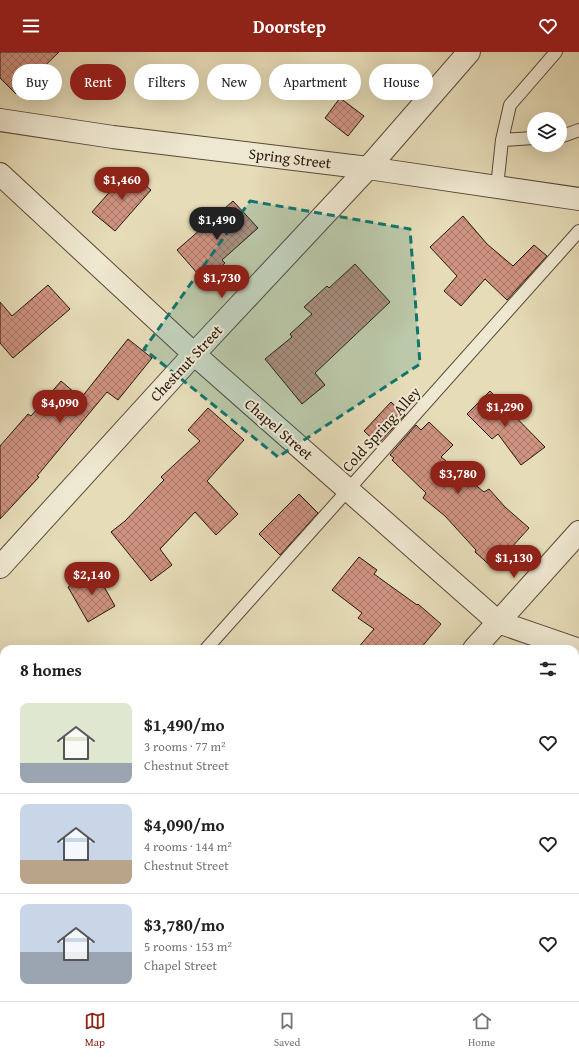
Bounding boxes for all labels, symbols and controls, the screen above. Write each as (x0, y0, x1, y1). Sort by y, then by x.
text: Doorstep (253, 13, 326, 40)
icon: menu (20, 15, 42, 37)
icon: heart (537, 15, 559, 37)
chip: Buy (12, 64, 62, 100)
chip: Rent (70, 64, 126, 100)
chip: Filters (134, 64, 199, 100)
chip: New (207, 64, 261, 100)
chip: Apartment (269, 64, 361, 100)
chip: House (369, 64, 433, 100)
map controls (527, 112, 567, 152)
button: layers (527, 112, 567, 152)
street label: Spring Street (248, 143, 333, 174)
pin: $1,460 (89, 167, 155, 201)
text: $1,460 (103, 170, 141, 189)
pin: $1,490 (184, 207, 250, 241)
text: $1,490 (198, 210, 236, 229)
pin: $1,730 (189, 265, 255, 299)
text: $1,730 (203, 268, 241, 287)
street label: Chestnut Street (145, 320, 228, 406)
street label: Cold Spring Alley (337, 381, 425, 476)
pin: $4,090 (27, 390, 93, 424)
text: $4,090 (41, 393, 79, 412)
street label: Chapel Street (240, 393, 318, 465)
pin: $1,290 (472, 394, 538, 428)
text: $1,290 (486, 397, 524, 416)
pin: $3,780 (425, 461, 491, 495)
text: $3,780 (439, 464, 477, 483)
pin: $1,130 (481, 545, 547, 579)
text: $1,130 (495, 548, 533, 567)
pin: $2,140 (59, 562, 125, 596)
text: $2,140 (73, 565, 111, 584)
text: 8 homes (20, 657, 82, 682)
icon: filters (537, 658, 559, 680)
text: $1,490/mo (144, 712, 225, 737)
icon: home (52, 719, 100, 767)
icon: heart (537, 732, 559, 754)
text: 3 rooms · 77 m² (144, 737, 226, 756)
text: Chestnut Street (144, 756, 229, 775)
text: $4,090/mo (144, 812, 225, 837)
icon: home (52, 820, 100, 868)
icon: heart (537, 833, 559, 855)
text: 4 rooms · 144 m² (144, 837, 232, 856)
text: Chestnut Street (144, 856, 229, 875)
text: $3,780/mo (144, 912, 225, 937)
icon: home (52, 920, 100, 968)
icon: heart (537, 933, 559, 955)
text: 5 rooms · 153 m² (144, 937, 232, 956)
text: Chapel Street (144, 956, 217, 975)
tab: Map (84, 1010, 106, 1050)
tab: Saved (274, 1010, 300, 1050)
tab: Home (468, 1010, 495, 1050)

